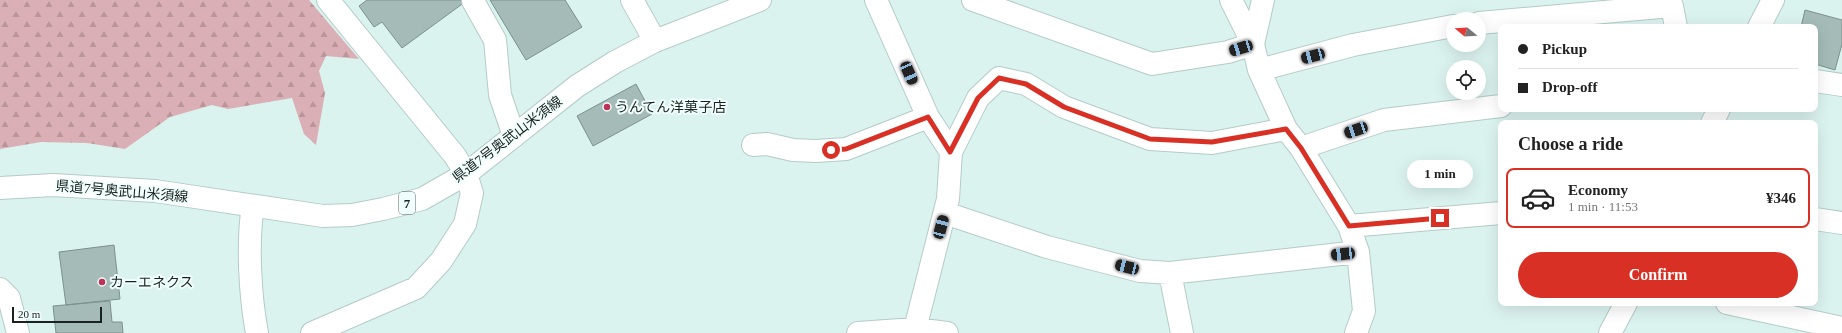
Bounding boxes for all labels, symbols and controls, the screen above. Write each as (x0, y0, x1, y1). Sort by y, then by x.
north arrow (1446, 12, 1486, 52)
map controls (1446, 12, 1486, 100)
car (1228, 39, 1254, 57)
text: Pickup (1542, 41, 1587, 57)
car (1300, 47, 1326, 65)
car (899, 60, 919, 86)
button: locate (1446, 60, 1486, 100)
text: Drop-off (1542, 79, 1598, 95)
street label: 県道7号奥武山米須線 (450, 93, 565, 185)
place label: うんてん洋菓子店 (615, 100, 726, 115)
marker: うんてん洋菓子店 (602, 102, 612, 112)
car (1343, 120, 1369, 140)
text: Choose a ride (1518, 134, 1623, 154)
route start (822, 141, 840, 159)
callout: 1 min (1407, 160, 1473, 188)
text: 1 min (1424, 166, 1456, 181)
street label: 県道7号奥武山米須線 (55, 178, 189, 205)
icon: car (1520, 180, 1556, 216)
text: Economy (1568, 182, 1628, 198)
text: ¥346 (1766, 190, 1796, 206)
road number: 7 (399, 192, 415, 214)
text: 1 min · 11:53 (1568, 199, 1638, 214)
route end (1431, 209, 1449, 227)
car (932, 214, 950, 240)
car (1330, 247, 1356, 261)
button: Confirm (1518, 252, 1798, 298)
car (1114, 258, 1140, 276)
place label: カーエネクス (110, 275, 194, 290)
marker: カーエネクス (97, 277, 107, 287)
scale bar (12, 305, 102, 324)
text: 20 m (18, 308, 40, 320)

